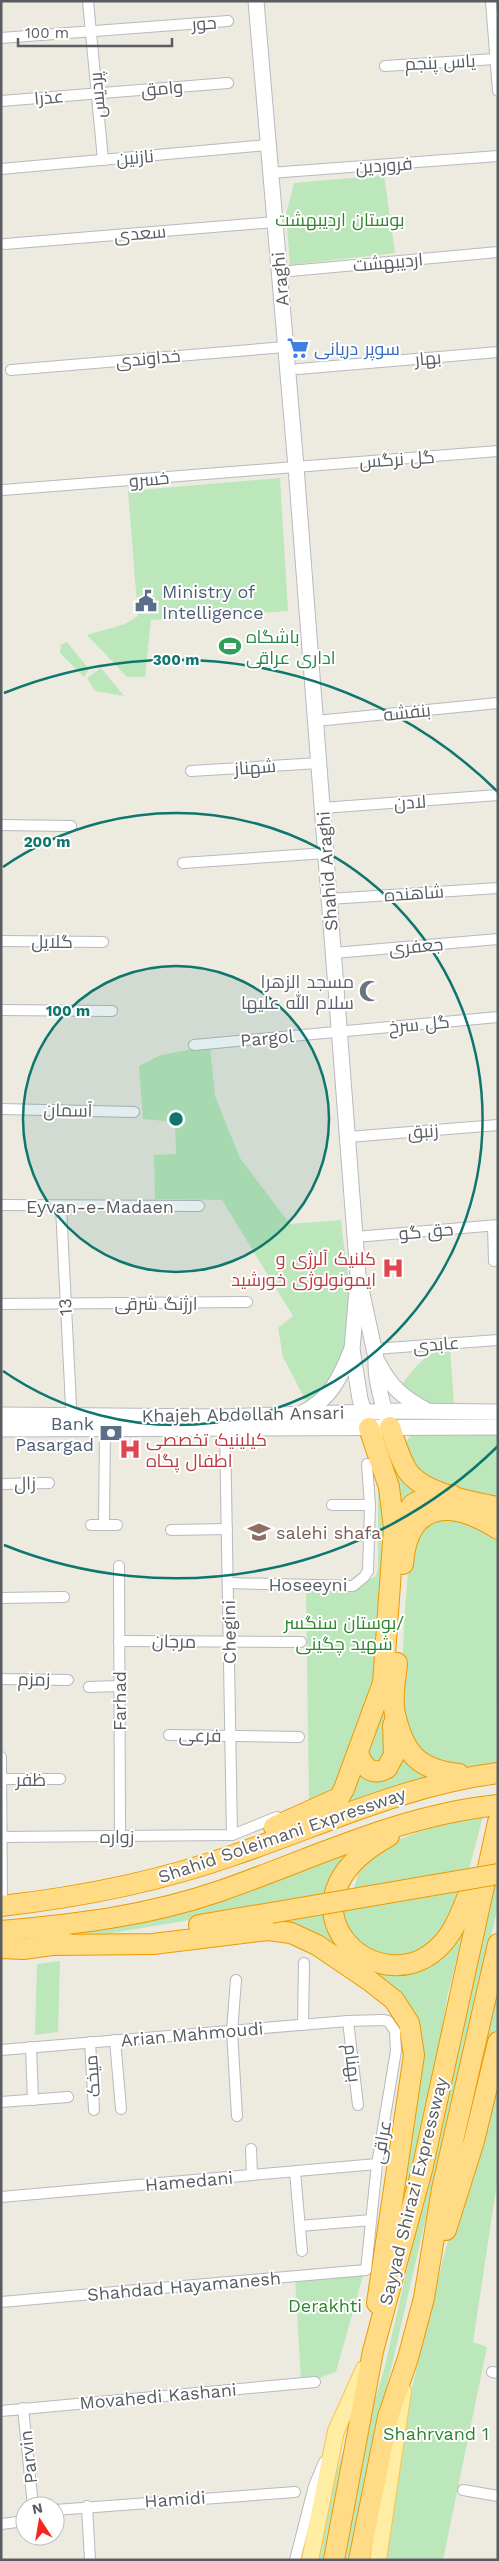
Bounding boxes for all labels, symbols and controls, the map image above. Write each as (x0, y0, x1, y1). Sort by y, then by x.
street label: حور (190, 12, 217, 35)
scale bar (18, 15, 171, 47)
text: 100 m (25, 24, 69, 42)
street label: یاس پنجم (404, 50, 476, 76)
street label: پردیس (85, 71, 111, 119)
street label: وامق (140, 76, 184, 102)
street label: عذرا (33, 85, 65, 110)
street label: نازنین (115, 145, 155, 170)
street label: فروردین (355, 153, 413, 178)
park label: بوستان اردیبهشت (275, 209, 405, 231)
street label: سعدی (113, 220, 167, 247)
street label: اردیبهشت (352, 248, 424, 277)
street label: Araghi (267, 251, 293, 307)
supermarket icon: سوپر دریانی (285, 335, 311, 361)
place label: سوپر دریانی (314, 338, 400, 361)
street label: خداوندی (115, 345, 181, 372)
street label: بهار (413, 346, 442, 371)
street label: گل نرگس (359, 446, 436, 473)
street label: خسرو (128, 467, 170, 492)
place label: Ministry of Intelligence (162, 581, 264, 623)
public building icon: Ministry of Intelligence (133, 588, 159, 614)
place label: باشگاه اداری عراقی (246, 626, 336, 669)
sports icon: باشگاه اداری عراقی (217, 633, 243, 659)
text: 300 m (153, 651, 199, 669)
street label: بنفشه (382, 699, 432, 725)
street label: شهناز (232, 755, 277, 780)
street label: لادن (393, 790, 427, 815)
street label: Shahid Araghi (312, 810, 342, 932)
text: 200 m (24, 833, 70, 851)
street label: شاهنده (383, 880, 445, 906)
street label: گلایل (31, 931, 73, 953)
street label: جعفری (388, 933, 444, 960)
place label: مسجد الزهرا سلام الله علیها (241, 971, 354, 1015)
mosque icon: مسجد الزهرا سلام الله علیها (357, 978, 383, 1004)
text: 100 m (46, 1002, 90, 1020)
street label: گل سرخ (388, 1011, 451, 1039)
street label: Pargol (239, 1025, 295, 1051)
street label: آسمان (43, 1099, 93, 1122)
centre of rings (167, 1110, 185, 1128)
street label: زنبق (407, 1119, 439, 1145)
street label: Eyvan-e-Madaen (26, 1196, 174, 1217)
street label: حق گو (398, 1218, 454, 1246)
place label: کلنیک آلرژی و ایمونولوژی خورشید (231, 1248, 376, 1291)
hospital icon: کلنیک آلرژی و ایمونولوژی خورشید (380, 1255, 406, 1281)
street label: ارژنگ شرقی (114, 1293, 198, 1315)
street label: 13 (54, 1298, 76, 1316)
street label: عابدی (412, 1332, 460, 1357)
street label: Khajeh Abdollah Ansari (141, 1402, 345, 1426)
place label: Bank Pasargad (15, 1413, 94, 1455)
bank icon: Bank Pasargad (98, 1420, 124, 1446)
place label: کیلینیک تخصصی اطفال پگاه (146, 1429, 267, 1473)
hospital icon: کیلینیک تخصصی اطفال پگاه (117, 1436, 143, 1462)
street label: زال (14, 1472, 36, 1495)
school or university icon: salehi shafa (246, 1519, 272, 1545)
place label: salehi shafa (276, 1522, 381, 1543)
street label: Hoseeyni (269, 1574, 347, 1595)
street label: Chegini (218, 1600, 240, 1664)
park label: بوستان سنگسر/ شهید چگینی (283, 1612, 404, 1656)
street label: مرجان (152, 1630, 196, 1653)
street label: زمزم (17, 1668, 51, 1692)
street label: Farhad (109, 1671, 130, 1731)
street label: فرعی (178, 1724, 222, 1747)
street label: ظفر (15, 1769, 46, 1791)
street label: Shahid Soleimani Expressway (155, 1782, 409, 1887)
street label: زواره (100, 1826, 134, 1848)
street label: Arian Mahmoudi (120, 2017, 264, 2051)
street label: بهنام (338, 2043, 366, 2084)
street label: میخک (80, 2054, 104, 2098)
street label: Sayyad Shirazi Expressway (374, 2074, 452, 2307)
street label: عراقی (367, 2118, 396, 2166)
street label: Hamedani (144, 2167, 234, 2195)
street label: Shahdad Hayamanesh (86, 2267, 282, 2305)
park label: Derakhti (288, 2295, 362, 2316)
street label: Movahedi Kashani (79, 2379, 237, 2413)
park label: Shahrvand 1 (383, 2423, 489, 2444)
street label: Parvin (15, 2429, 41, 2485)
street label: Hamidi (144, 2486, 206, 2512)
north arrow (15, 2496, 65, 2546)
text: N (31, 2499, 44, 2517)

